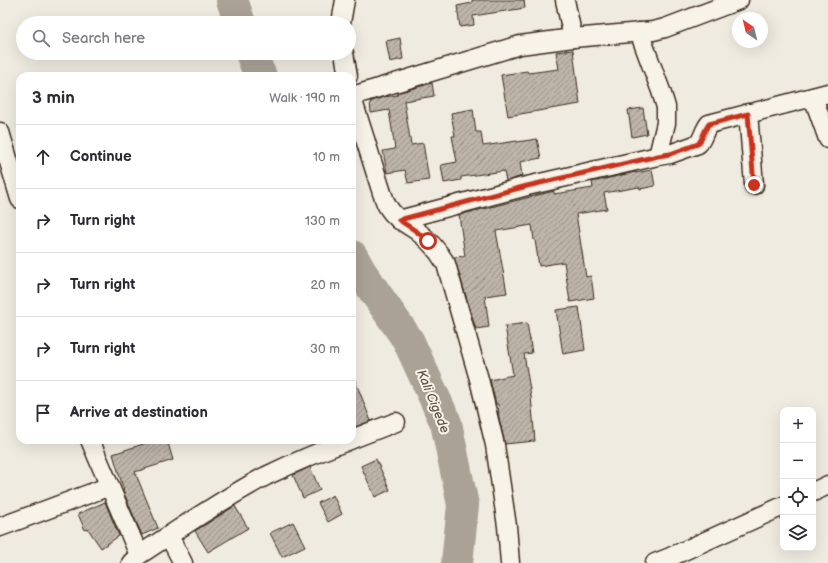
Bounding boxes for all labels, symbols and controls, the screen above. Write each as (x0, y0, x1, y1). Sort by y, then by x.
north arrow (732, 12, 768, 48)
search box (16, 16, 356, 60)
icon: search (30, 27, 52, 49)
text: Search here (62, 29, 145, 48)
text: 3 min (32, 88, 75, 108)
text: Walk · 190 m (269, 90, 340, 106)
icon: ahead (32, 146, 54, 168)
text: Continue (70, 147, 132, 166)
text: 10 m (313, 149, 340, 165)
route end (745, 176, 763, 194)
icon: right (32, 210, 54, 232)
text: Turn right (70, 211, 135, 230)
text: 130 m (305, 213, 340, 229)
route start (419, 232, 437, 250)
icon: right (32, 274, 54, 296)
text: Turn right (70, 275, 135, 294)
text: 20 m (310, 277, 340, 293)
icon: right (32, 338, 54, 360)
text: Turn right (70, 339, 135, 358)
text: 30 m (310, 341, 340, 357)
water label: Kali Cigede (413, 367, 453, 436)
icon: arrive (32, 402, 54, 424)
text: Arrive at destination (70, 403, 208, 422)
map controls (780, 407, 816, 551)
button: + (780, 407, 816, 443)
button: − (780, 443, 816, 479)
button: locate (780, 479, 816, 515)
button: layers (780, 515, 816, 551)

